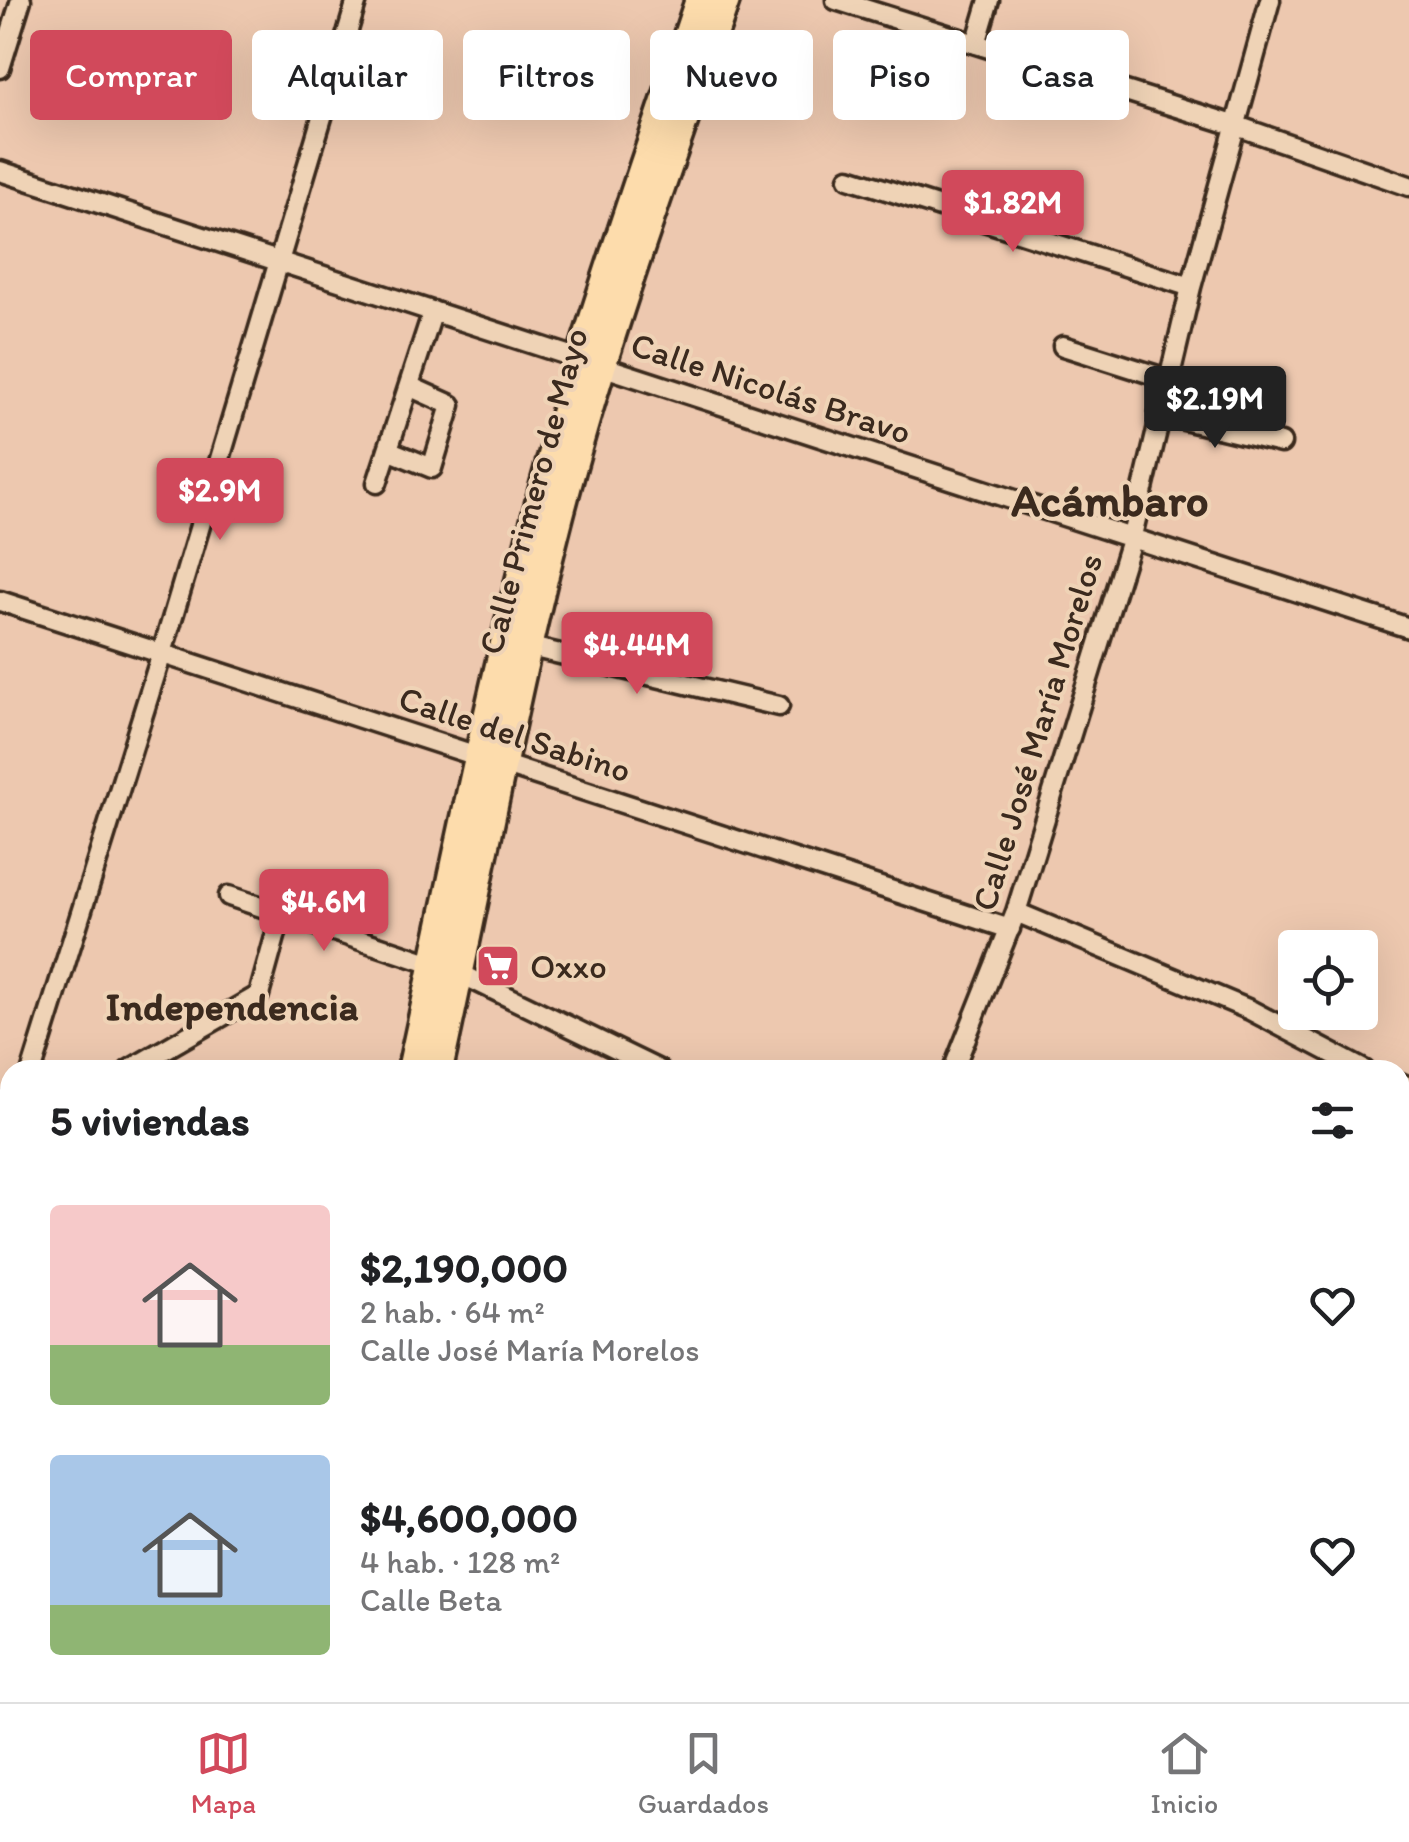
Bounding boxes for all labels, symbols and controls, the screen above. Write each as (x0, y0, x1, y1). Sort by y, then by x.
chip: Comprar (30, 30, 232, 120)
chip: Alquilar (252, 30, 443, 120)
chip: Filtros (463, 30, 630, 120)
chip: Nuevo (650, 30, 813, 120)
chip: Piso (833, 30, 966, 120)
chip: Casa (986, 30, 1129, 120)
pin: $1.82M (932, 170, 1094, 255)
text: $1.82M (964, 183, 1062, 221)
street label: Calle Primero de Mayo (469, 323, 597, 659)
street label: Calle Nicolás Bravo (626, 323, 916, 453)
pin: $2.19M (1134, 366, 1296, 451)
text: $2.19M (1166, 379, 1264, 417)
pin: $2.9M (150, 458, 290, 543)
text: $2.9M (179, 471, 261, 509)
district label: Acámbaro (1011, 473, 1209, 527)
street label: Calle José María Morelos (963, 548, 1111, 916)
pin: $4.44M (556, 612, 718, 697)
text: $4.44M (584, 625, 690, 663)
street label: Calle del Sabino (394, 677, 636, 791)
pin: $4.6M (254, 869, 394, 954)
text: $4.6M (281, 882, 367, 920)
map controls (1278, 930, 1378, 1030)
button: locate (1278, 930, 1378, 1030)
supermarket icon: Oxxo (475, 943, 521, 989)
place label: Oxxo (530, 945, 607, 987)
district label: Independencia (106, 982, 359, 1030)
icon: filters (1305, 1093, 1360, 1148)
text: 5 viviendas (50, 1095, 250, 1146)
text: $2,190,000 (360, 1242, 568, 1293)
icon: home (130, 1245, 250, 1365)
icon: heart (1305, 1278, 1360, 1333)
text: 2 hab. · 64 m² (360, 1293, 545, 1331)
text: Calle José María Morelos (360, 1331, 699, 1369)
text: $4,600,000 (360, 1492, 578, 1543)
icon: home (130, 1495, 250, 1615)
icon: heart (1305, 1528, 1360, 1583)
text: 4 hab. · 128 m² (360, 1543, 560, 1581)
text: Calle Beta (360, 1581, 502, 1619)
tab: Mapa (191, 1726, 256, 1820)
tab: Guardados (638, 1726, 769, 1820)
tab: Inicio (1151, 1726, 1218, 1820)

